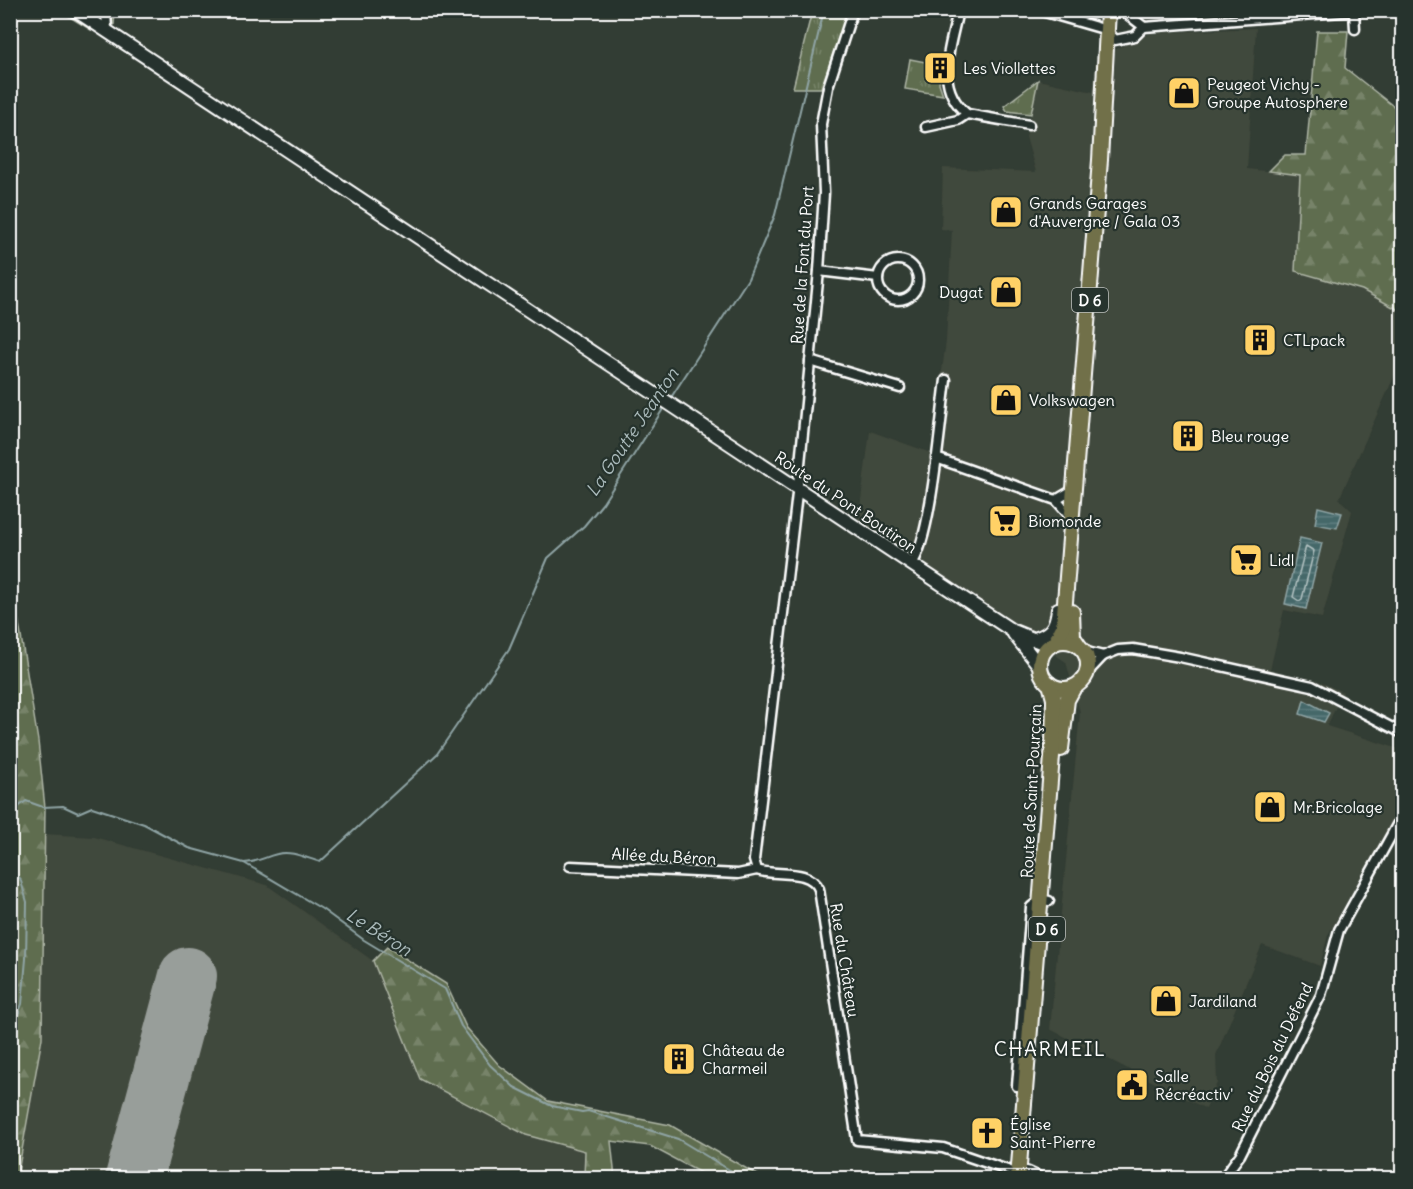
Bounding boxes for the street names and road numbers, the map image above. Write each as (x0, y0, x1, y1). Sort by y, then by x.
street label: Rue de la Font du Port (786, 185, 818, 345)
road number: D 6 (1072, 288, 1108, 312)
street label: Route du Pont Boutiron (771, 447, 921, 557)
street label: Route de Saint-Pourçain (1016, 703, 1046, 879)
street label: Allée du Béron (611, 843, 717, 869)
street label: Rue du Château (826, 901, 864, 1019)
road number: D 6 (1029, 917, 1065, 941)
street label: Rue du Bois du Défend (1227, 979, 1317, 1135)

